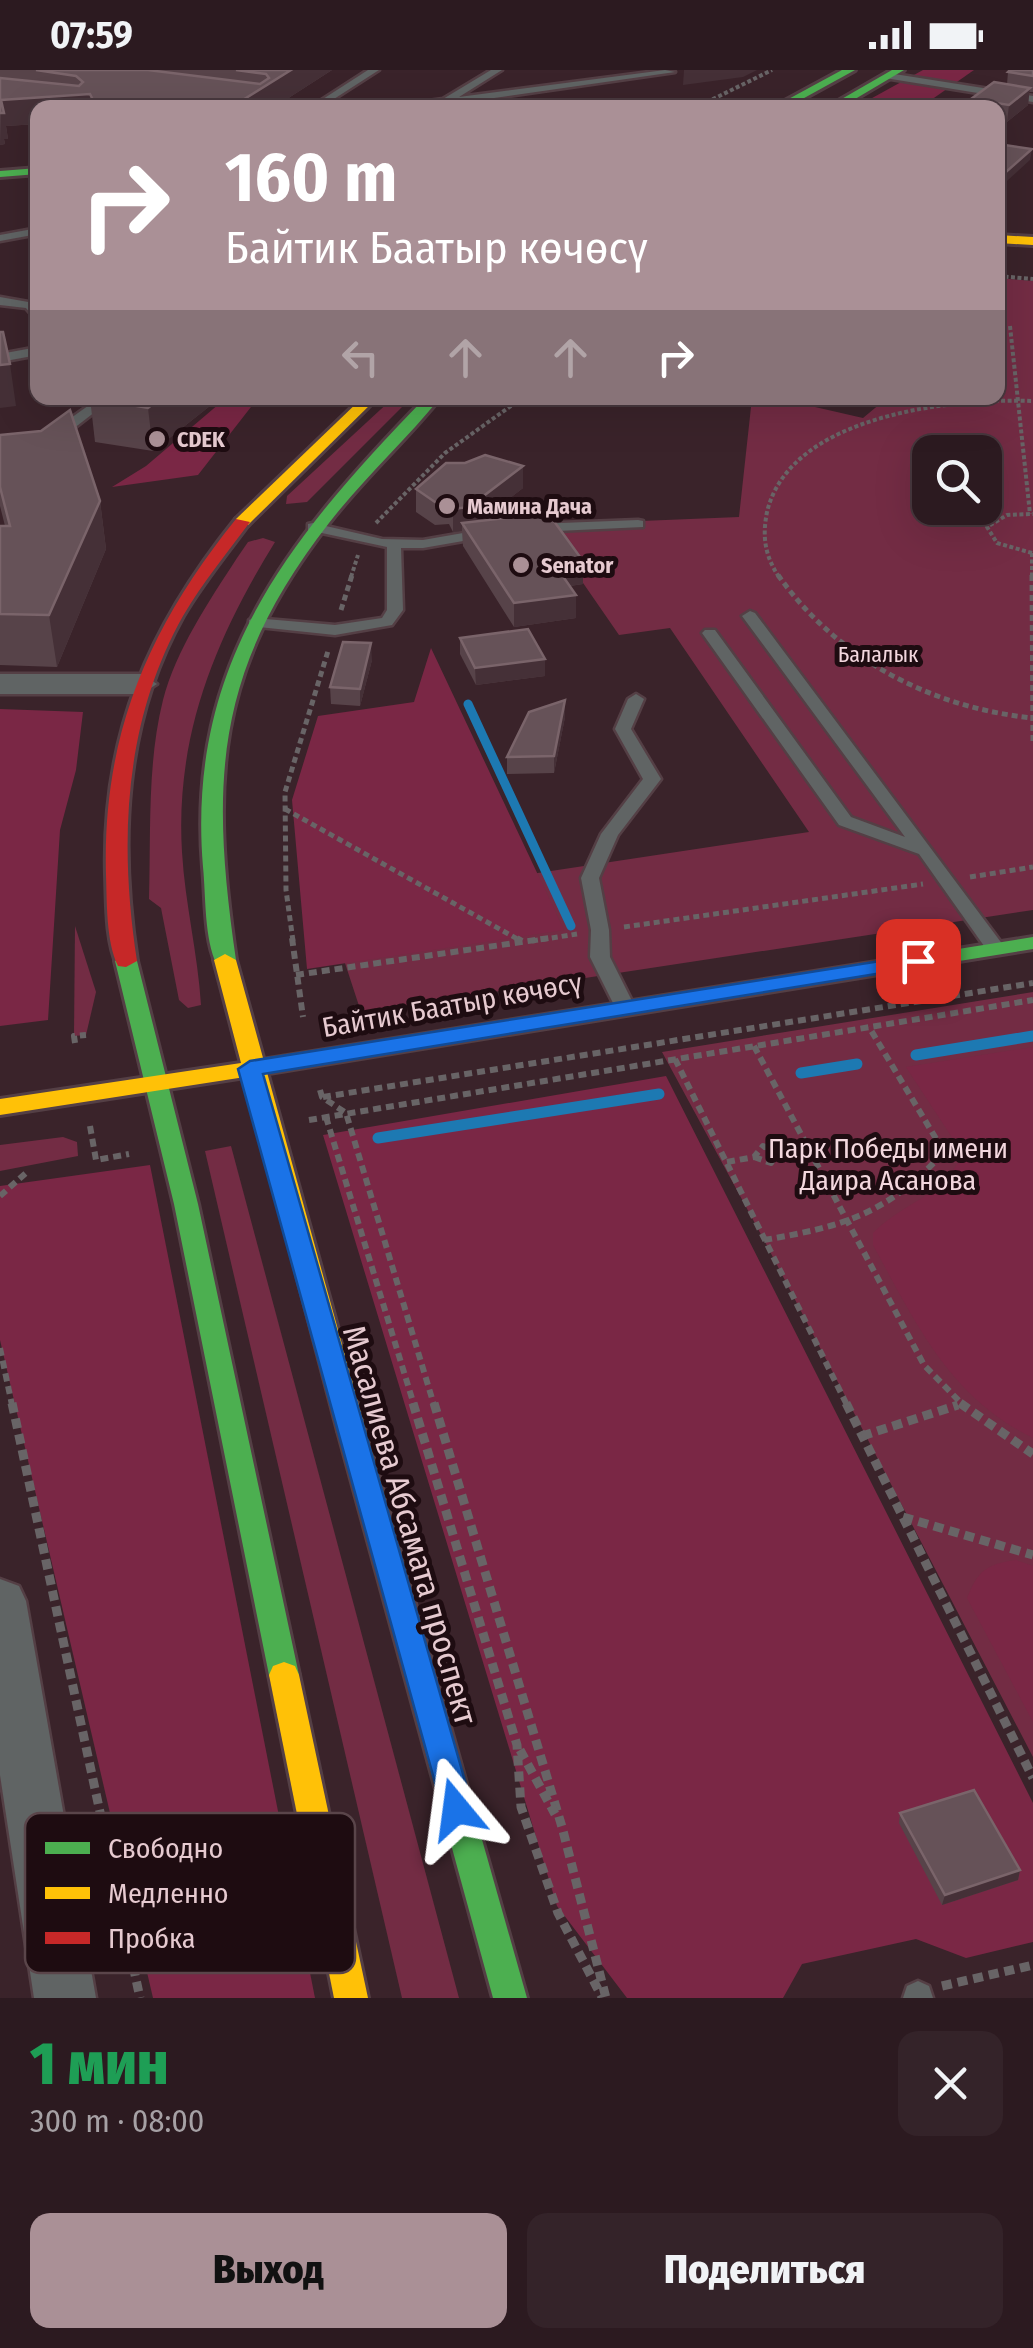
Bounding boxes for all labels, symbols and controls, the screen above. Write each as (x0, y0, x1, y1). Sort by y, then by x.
text: 07:59 (50, 12, 133, 58)
text: 160 m (225, 136, 397, 220)
icon: right (60, 140, 190, 270)
text: Байтик Баатыр көчөсү (225, 221, 648, 275)
icon: left (333, 330, 388, 385)
icon: ahead (438, 330, 493, 385)
icon: ahead (543, 330, 598, 385)
icon: right (648, 330, 703, 385)
place label: CDEK (177, 426, 226, 453)
marker: CDEK (146, 428, 168, 450)
map controls (912, 435, 1002, 525)
button: search (912, 435, 1002, 525)
place label: Мамина Дача (467, 493, 592, 520)
marker: Мамина Дача (436, 495, 458, 517)
place label: Senator (541, 552, 614, 579)
marker: Senator (510, 554, 532, 576)
park label: Балалык (838, 641, 919, 668)
pin (876, 919, 961, 1004)
icon: arrive (891, 934, 946, 989)
street label: Байтик Баатыр көчөсү (320, 966, 585, 1044)
park label: Парк Победы имени Даира Асанова (768, 1132, 1008, 1197)
street label: Масалиева Абсамата проспект (335, 1321, 485, 1729)
position arrow (404, 1757, 508, 1861)
legend (25, 1813, 355, 1973)
text: Свободно (108, 1832, 223, 1865)
text: Медленно (108, 1877, 229, 1910)
text: Пробка (108, 1922, 195, 1955)
text: 1 мин (30, 2028, 169, 2100)
button: close (898, 2031, 1003, 2136)
text: 300 m · 08:00 (30, 2102, 205, 2140)
button: Выход (30, 2213, 507, 2328)
button: Поделиться (527, 2213, 1003, 2328)

